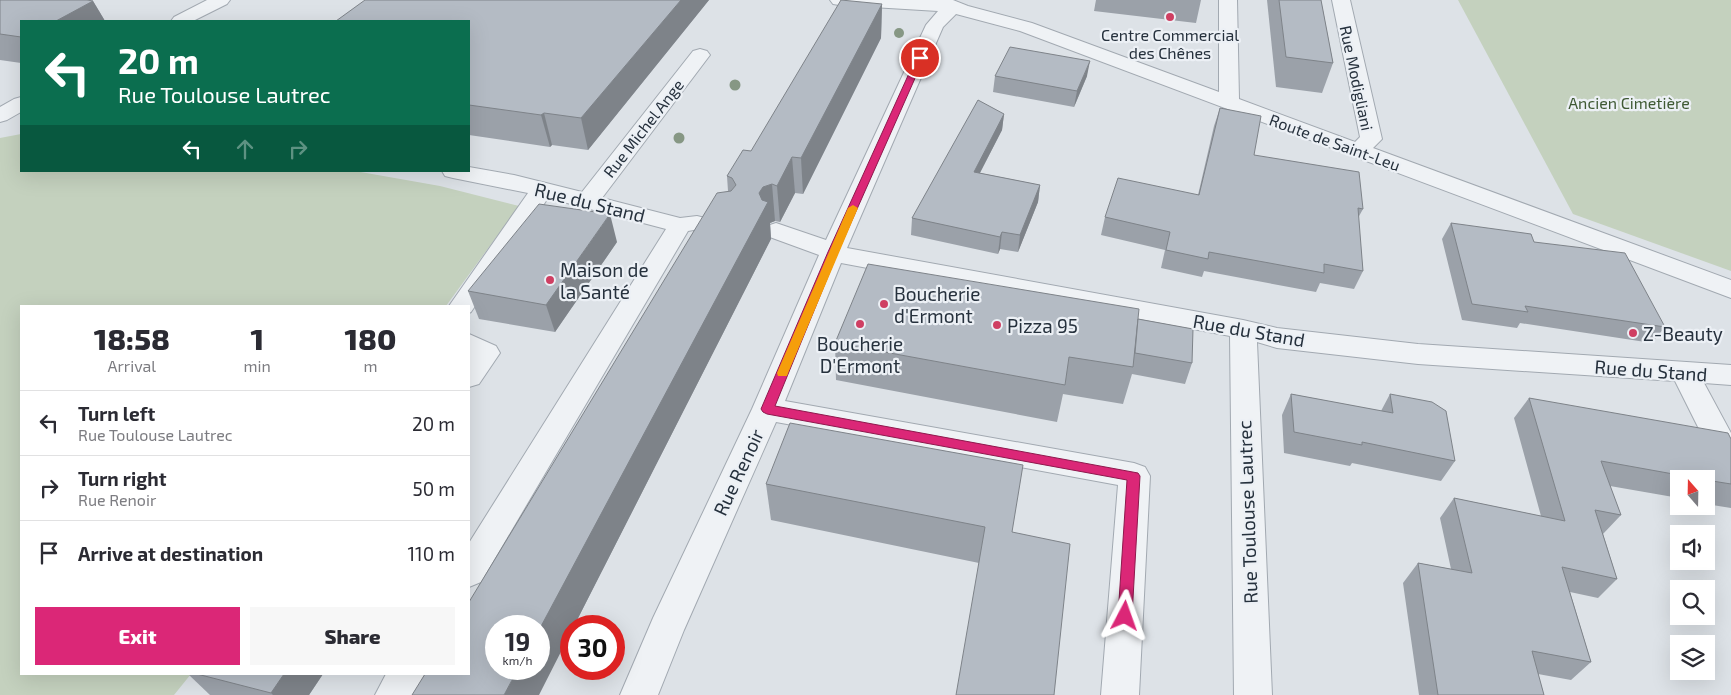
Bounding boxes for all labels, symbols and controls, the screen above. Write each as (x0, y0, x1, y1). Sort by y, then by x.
marker: Centre Commercial des Chênes (1164, 11, 1176, 23)
street label: Rue Modigliani (1337, 24, 1377, 132)
place label: Centre Commercial des Chênes (1101, 25, 1239, 62)
pin (899, 37, 941, 79)
text: 20 m (118, 39, 199, 81)
icon: left (35, 40, 100, 105)
icon: arrive (906, 44, 934, 72)
street label: Rue Michel Ange (599, 75, 687, 181)
text: Rue Toulouse Lautrec (118, 81, 331, 107)
park label: Ancien Cimetière (1568, 93, 1690, 112)
street label: Route de Saint-Leu (1267, 110, 1403, 174)
icon: left (178, 135, 206, 163)
icon: ahead (231, 135, 259, 163)
icon: right (284, 135, 312, 163)
street label: Rue du Stand (532, 177, 648, 227)
place label: Maison de la Santé (560, 258, 649, 303)
marker: Maison de la Santé (544, 274, 556, 286)
place label: Boucherie d'Ermont (894, 282, 980, 327)
marker: Boucherie d'Ermont (878, 298, 890, 310)
street label: Rue du Stand (1191, 309, 1307, 351)
place label: Pizza 95 (1007, 314, 1078, 337)
marker: Boucherie D'Ermont (854, 318, 866, 330)
marker: Pizza 95 (991, 319, 1003, 331)
text: 18:58 (94, 320, 170, 356)
text: 1 (250, 320, 264, 356)
text: 180 (344, 320, 396, 356)
place label: Z-Beauty (1643, 322, 1723, 345)
marker: Z-Beauty (1627, 327, 1639, 339)
place label: Boucherie D'Ermont (817, 332, 903, 377)
street label: Rue du Stand (1594, 355, 1708, 385)
text: Arrival (107, 356, 156, 375)
text: min (244, 356, 271, 375)
text: m (363, 356, 377, 375)
text: Turn left (78, 402, 155, 425)
icon: left (35, 409, 63, 437)
text: 20 m (412, 412, 455, 435)
street label: Rue Toulouse Lautrec (1232, 420, 1262, 604)
text: Rue Toulouse Lautrec (78, 425, 233, 444)
street label: Rue Renoir (708, 425, 768, 519)
text: Turn right (78, 467, 166, 490)
north arrow (1670, 470, 1715, 515)
map controls (1670, 470, 1715, 680)
icon: right (35, 474, 63, 502)
text: 50 m (412, 477, 455, 500)
text: Rue Renoir (78, 490, 156, 509)
button: sound (1670, 525, 1715, 570)
icon: arrive (35, 539, 63, 567)
text: Arrive at destination (78, 542, 263, 565)
text: 110 m (408, 542, 455, 565)
button: search (1670, 580, 1715, 625)
position arrow (1098, 589, 1150, 641)
button: Exit (35, 607, 240, 665)
button: Share (250, 607, 455, 665)
speed limit sign: 30 (560, 615, 625, 680)
text: 19 (505, 626, 530, 656)
button: layers (1670, 635, 1715, 680)
text: km/h (503, 653, 532, 667)

